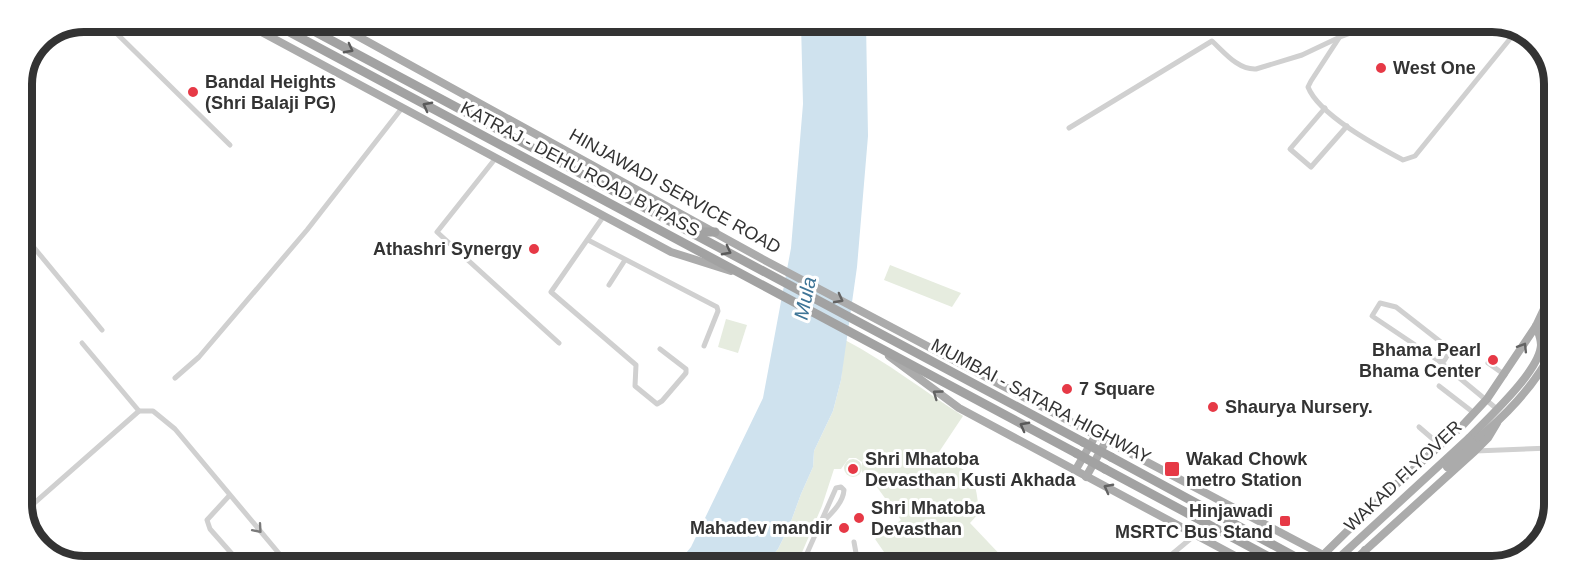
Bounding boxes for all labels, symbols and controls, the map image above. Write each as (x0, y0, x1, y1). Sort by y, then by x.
one-way arrow (343, 42, 353, 53)
place label: West One (1393, 58, 1476, 78)
marker: West One (1374, 61, 1388, 75)
place label: Bandal Heights (Shri Balaji PG) (205, 72, 336, 113)
marker: Bandal Heights (Shri Balaji PG) (186, 85, 200, 99)
street label: KATRAJ - DEHU ROAD BYPASS (457, 97, 703, 241)
one-way arrow (423, 102, 434, 113)
street label: HINJAWADI SERVICE ROAD (566, 124, 784, 258)
place label: Athashri Synergy (373, 239, 522, 259)
marker: Athashri Synergy (527, 242, 541, 256)
one-way arrow (721, 244, 731, 255)
water label: Mula (790, 275, 820, 321)
one-way arrow (832, 292, 843, 303)
street label: MUMBAI - SATARA HIGHWAY (928, 335, 1154, 467)
place label: Bhama Pearl Bhama Center (1359, 340, 1481, 381)
one-way arrow (1515, 343, 1527, 353)
marker: Bhama Pearl Bhama Center (1486, 353, 1500, 367)
place label: 7 Square (1079, 379, 1155, 399)
marker: 7 Square (1060, 382, 1074, 396)
one-way arrow (933, 390, 944, 401)
place label: Shaurya Nursery. (1225, 397, 1373, 417)
marker: Shaurya Nursery. (1206, 400, 1220, 414)
street label: WAKAD FLYOVER (1340, 417, 1466, 535)
one-way arrow (1020, 422, 1031, 433)
place label: Shri Mhatoba Devasthan Kusti Akhada (865, 449, 1076, 490)
place label: Wakad Chowk metro Station (1186, 449, 1308, 490)
marker: Wakad Chowk metro Station (1163, 460, 1181, 478)
marker: Shri Mhatoba Devasthan Kusti Akhada (846, 462, 860, 476)
one-way arrow (1103, 484, 1114, 495)
place label: Shri Mhatoba Devasthan (871, 498, 986, 539)
place label: Hinjawadi MSRTC Bus Stand (1115, 501, 1273, 542)
marker: Shri Mhatoba Devasthan (852, 511, 866, 525)
marker: Hinjawadi MSRTC Bus Stand (1278, 514, 1292, 528)
place label: Mahadev mandir (690, 518, 832, 538)
marker: Mahadev mandir (837, 521, 851, 535)
one-way arrow (250, 522, 261, 533)

